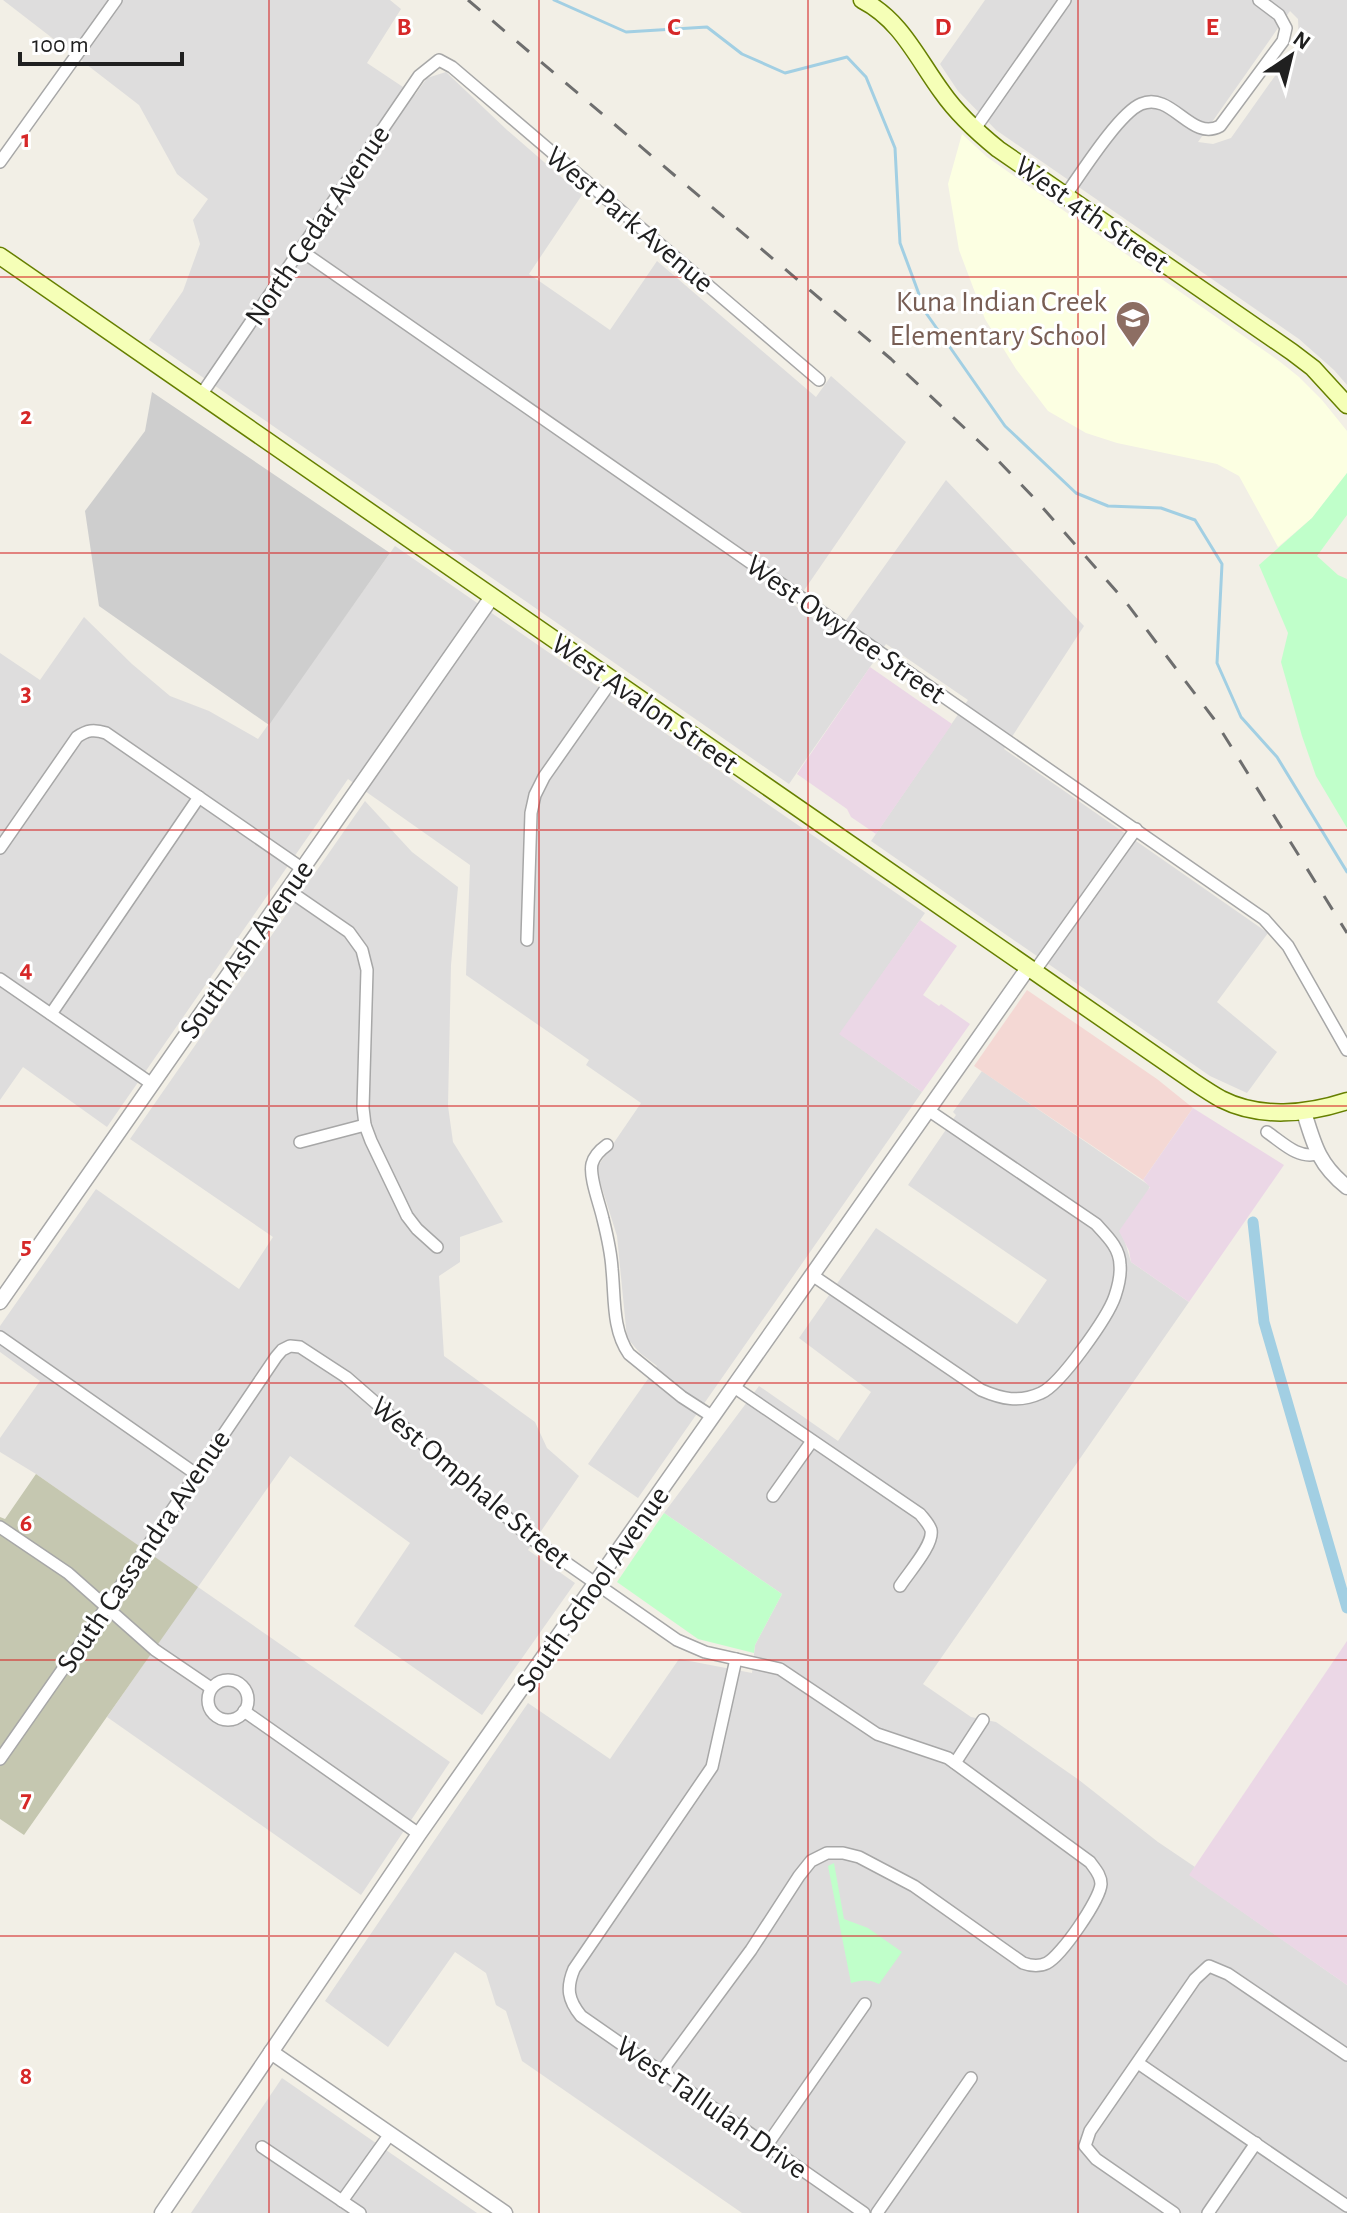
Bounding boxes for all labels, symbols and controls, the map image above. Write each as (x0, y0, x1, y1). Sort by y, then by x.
text: B (396, 14, 412, 40)
text: C (667, 14, 681, 40)
text: D (934, 14, 952, 40)
text: E (1205, 14, 1219, 40)
scale bar (20, 16, 182, 66)
north arrow (1251, 16, 1331, 96)
text: N (1289, 27, 1314, 54)
text: 100 m (32, 33, 89, 57)
street label: North Cedar Avenue (240, 120, 396, 331)
text: 1 (21, 126, 31, 152)
street label: West Park Avenue (540, 141, 719, 298)
street label: West 4th Street (1009, 151, 1174, 279)
place label: Kuna Indian Creek Elementary School (890, 287, 1107, 351)
school or university icon: Kuna Indian Creek Elementary School (1114, 299, 1152, 349)
text: 2 (20, 403, 32, 429)
street label: West Owyhee Street (740, 550, 951, 710)
street label: West Avalon Street (545, 628, 744, 780)
text: 3 (20, 680, 32, 706)
street label: South Ash Avenue (174, 855, 319, 1044)
text: 4 (19, 956, 33, 982)
text: 5 (20, 1233, 32, 1259)
street label: West Omphale Street (365, 1391, 576, 1575)
street label: South Cassandra Avenue (52, 1425, 236, 1678)
street label: South School Avenue (511, 1481, 675, 1698)
text: 6 (20, 1510, 32, 1536)
text: 7 (20, 1786, 32, 1812)
street label: West Tallulah Drive (610, 2031, 813, 2185)
text: 8 (20, 2063, 32, 2089)

